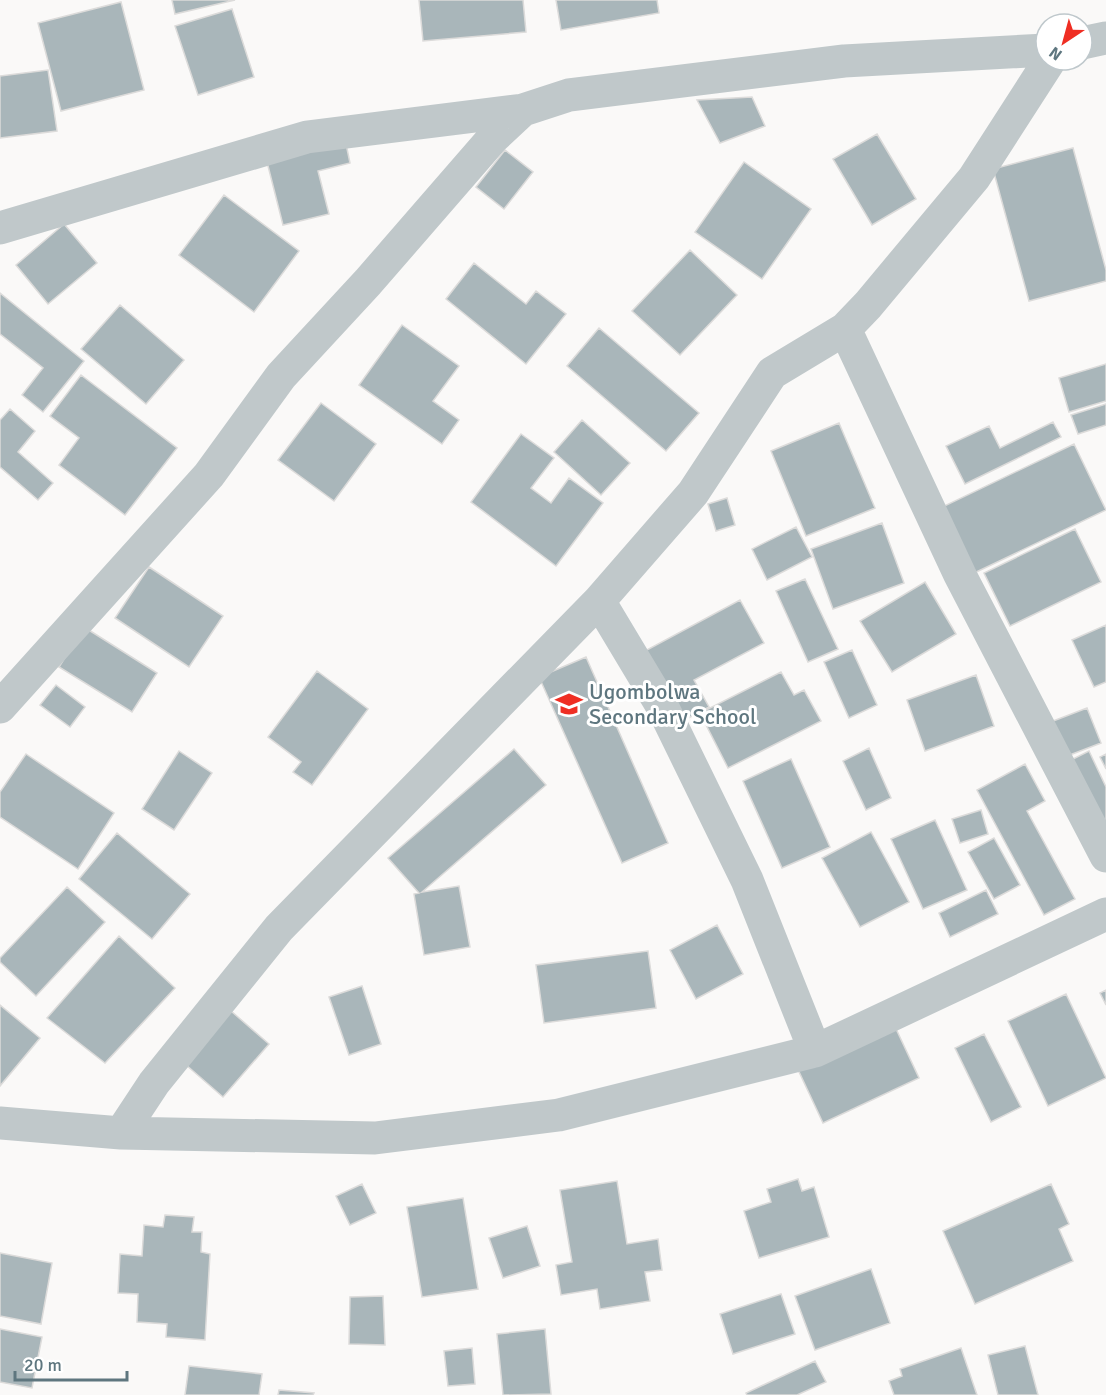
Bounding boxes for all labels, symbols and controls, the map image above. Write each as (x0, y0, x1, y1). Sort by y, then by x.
north arrow (1034, 12, 1094, 72)
text: N (1045, 42, 1066, 65)
place label: Ugombolwa Secondary School (589, 678, 756, 730)
school or university icon: Ugombolwa Secondary School (554, 689, 584, 719)
scale bar (15, 1344, 128, 1382)
text: 20 m (24, 1354, 62, 1376)

